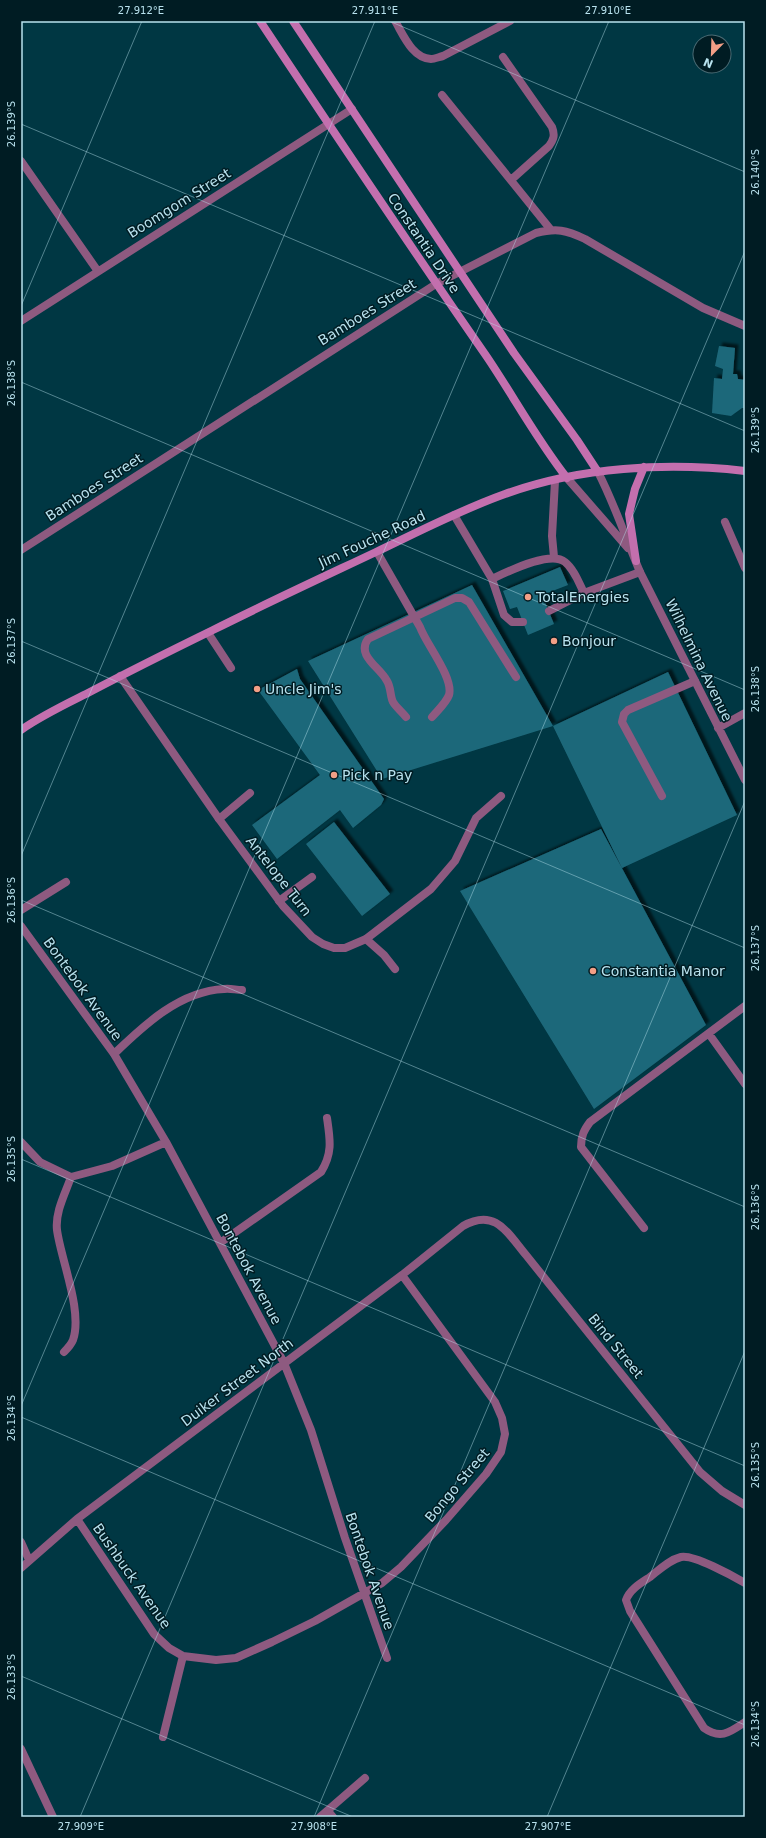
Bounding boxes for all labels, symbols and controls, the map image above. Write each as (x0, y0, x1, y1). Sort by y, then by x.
text: 27.912°E (118, 5, 164, 16)
text: 27.911°E (352, 5, 398, 16)
text: 27.910°E (585, 5, 631, 16)
north arrow (692, 34, 732, 74)
text: N (702, 55, 715, 71)
text: 26.139°S (6, 101, 17, 147)
text: 26.140°S (750, 149, 761, 195)
street label: Boomgom Street (125, 165, 234, 241)
street label: Constantia Drive (385, 190, 463, 296)
street label: Bamboes Street (315, 275, 419, 349)
text: 26.138°S (6, 360, 17, 406)
text: 26.139°S (750, 407, 761, 453)
street label: Bamboes Street (43, 449, 146, 524)
street label: Jim Fouche Road (315, 507, 428, 571)
place label: TotalEnergies (535, 589, 629, 605)
marker: TotalEnergies (523, 592, 533, 602)
street label: Wilhelmina Avenue (662, 596, 736, 724)
text: 26.137°S (6, 618, 17, 664)
place label: Bonjour (562, 633, 616, 649)
marker: Bonjour (549, 636, 559, 646)
text: 26.138°S (750, 666, 761, 712)
place label: Uncle Jim's (265, 681, 342, 697)
marker: Uncle Jim's (252, 684, 262, 694)
place label: Pick n Pay (342, 767, 412, 783)
marker: Pick n Pay (329, 770, 339, 780)
street label: Antelope Turn (243, 833, 315, 919)
text: 26.136°S (6, 877, 17, 923)
text: 26.137°S (750, 925, 761, 971)
street label: Bontebok Avenue (40, 934, 126, 1044)
place label: Constantia Manor (601, 963, 725, 979)
marker: Constantia Manor (588, 966, 598, 976)
text: 26.135°S (6, 1136, 17, 1182)
text: 26.136°S (750, 1184, 761, 1230)
street label: Bontebok Avenue (213, 1211, 285, 1327)
street label: Bind Street (585, 1311, 647, 1382)
street label: Duiker Street North (178, 1335, 296, 1429)
text: 26.134°S (6, 1395, 17, 1441)
text: 26.135°S (750, 1442, 761, 1488)
street label: Bongo Street (421, 1444, 493, 1525)
street label: Bontebok Avenue (342, 1510, 398, 1632)
street label: Bushbuck Avenue (90, 1520, 174, 1632)
text: 26.133°S (6, 1654, 17, 1700)
text: 26.134°S (750, 1701, 761, 1747)
text: 27.909°E (58, 1821, 104, 1832)
text: 27.908°E (291, 1821, 337, 1832)
text: 27.907°E (525, 1821, 571, 1832)

